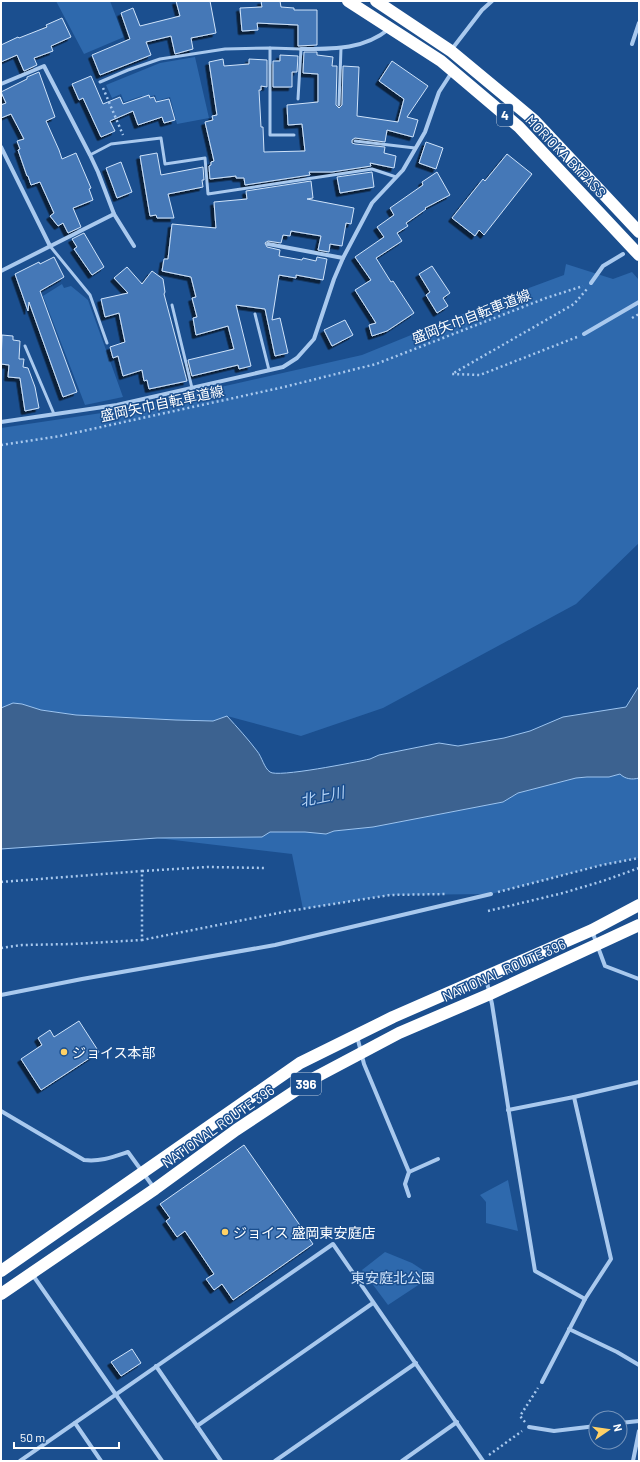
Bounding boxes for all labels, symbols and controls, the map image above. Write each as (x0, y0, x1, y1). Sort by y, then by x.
road number: 4 (497, 104, 513, 126)
street label: MORIOKA BYPASS (522, 111, 610, 201)
street label: 盛岡矢巾自転車道線 (409, 285, 533, 347)
street label: 盛岡矢巾自転車道線 (99, 382, 225, 424)
water label: 北上川 (298, 782, 348, 809)
street label: NATIONAL ROUTE 396 (440, 935, 568, 1005)
place label: ジョイス本部 (72, 1044, 156, 1061)
marker: ジョイス本部 (59, 1047, 69, 1057)
road number: 396 (291, 1073, 321, 1095)
street label: NATIONAL ROUTE 396 (158, 1081, 278, 1171)
place label: ジョイス 盛岡東安庭店 (233, 1224, 375, 1241)
marker: ジョイス 盛岡東安庭店 (220, 1227, 230, 1237)
park label: 東安庭北公園 (351, 1269, 435, 1286)
north arrow (588, 1410, 628, 1450)
text: N (611, 1423, 625, 1433)
scale bar (14, 1424, 119, 1450)
text: 50 m (20, 1430, 45, 1444)

